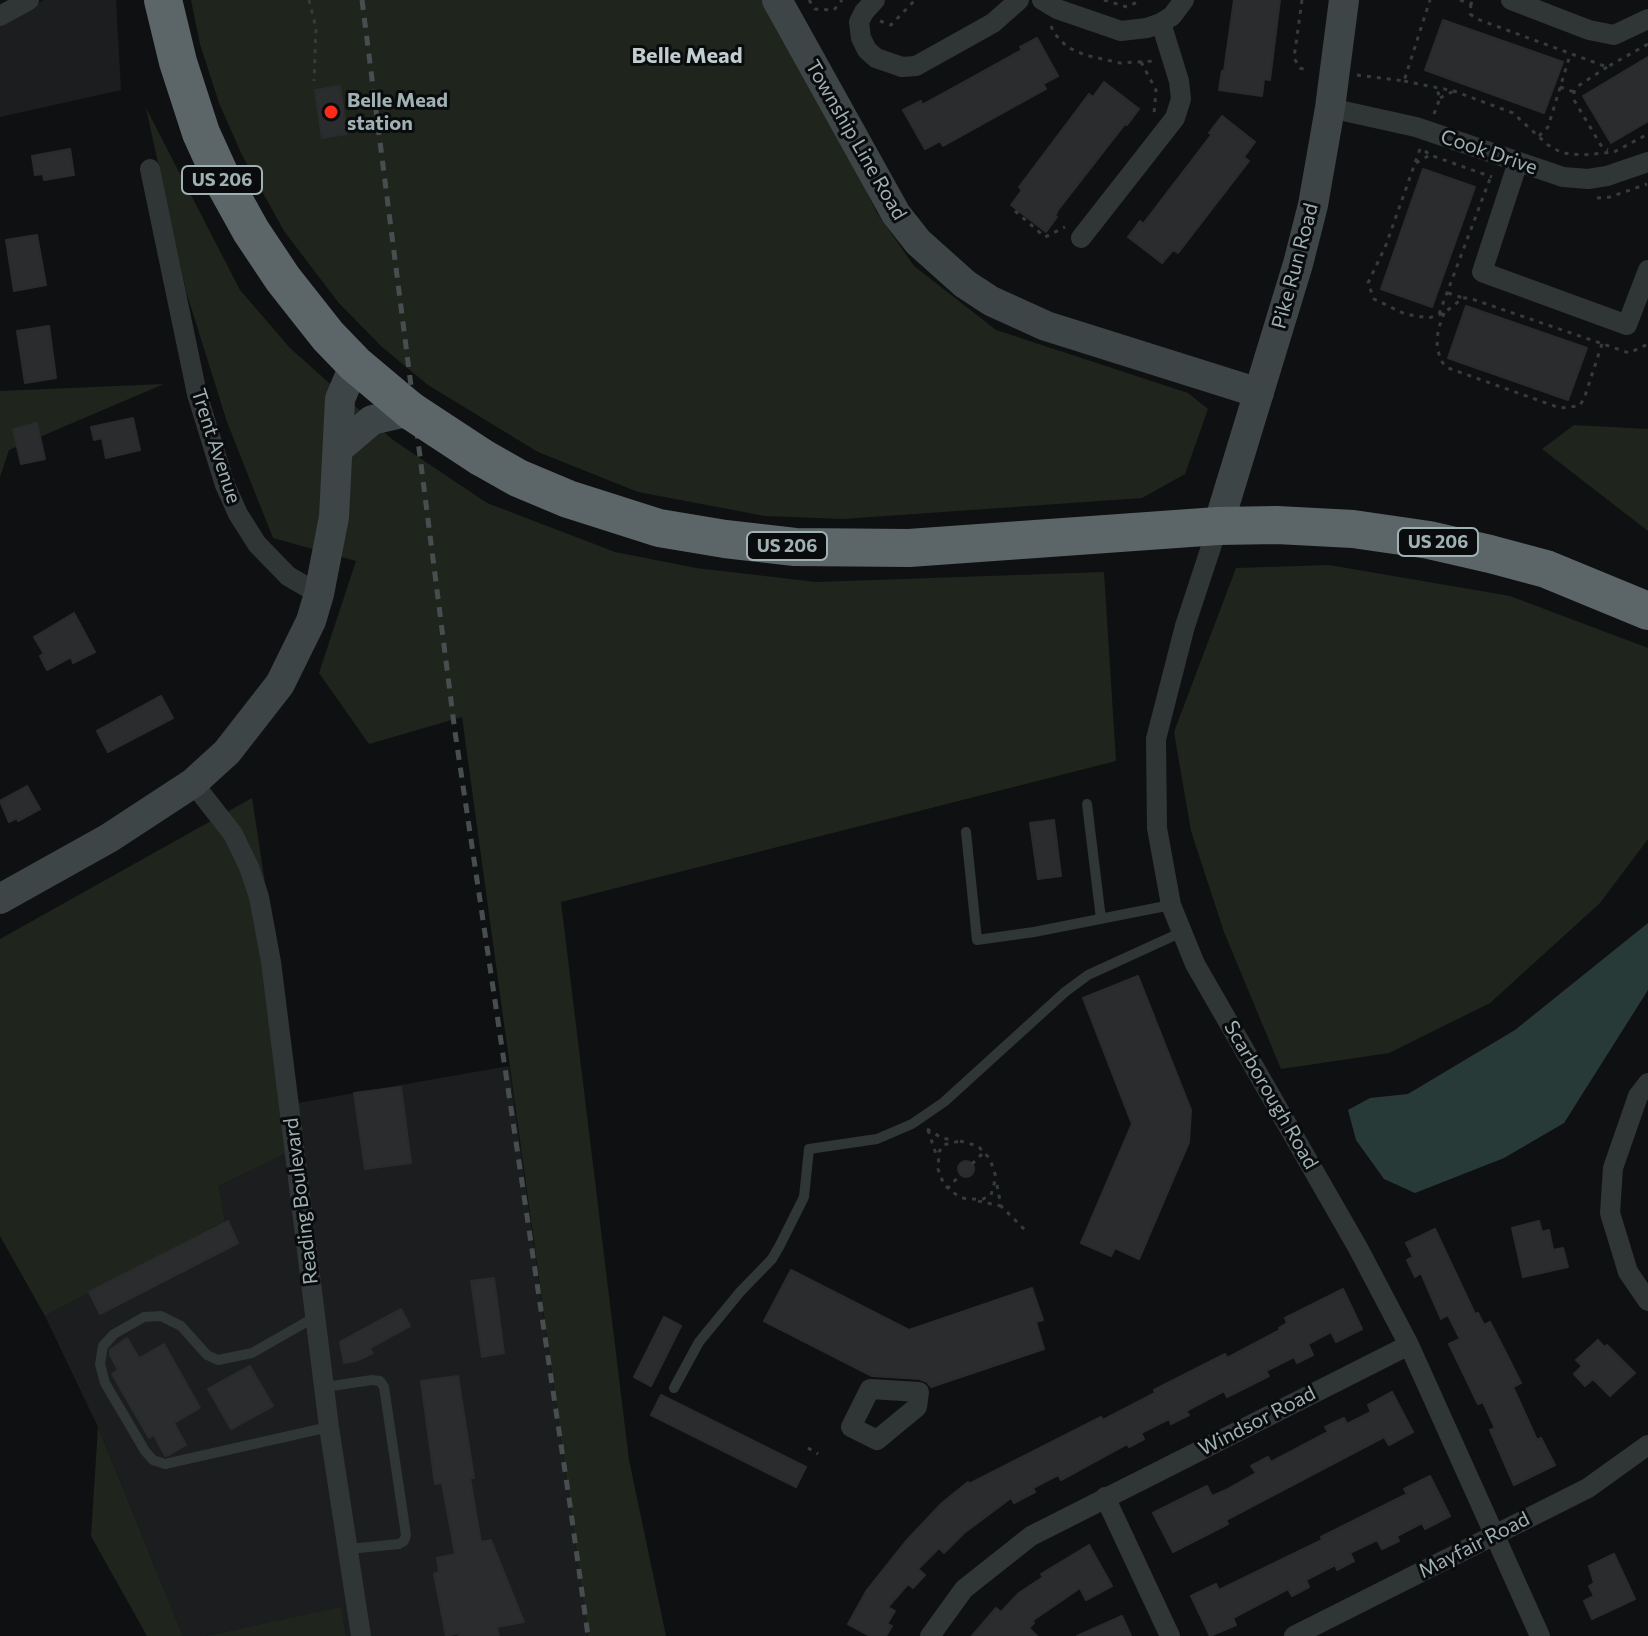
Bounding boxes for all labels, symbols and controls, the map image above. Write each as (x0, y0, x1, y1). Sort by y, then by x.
district label: Belle Mead (631, 43, 743, 69)
street label: Township Line Road (800, 56, 912, 224)
place label: Belle Mead station (347, 88, 448, 135)
marker: Belle Mead station (322, 103, 340, 121)
street label: Cook Drive (1438, 124, 1540, 180)
road number: US 206 (182, 166, 262, 194)
street label: Pike Run Road (1267, 201, 1323, 331)
street label: Trent Avenue (186, 385, 246, 507)
road number: US 206 (1398, 528, 1478, 556)
road number: US 206 (747, 532, 827, 560)
street label: Scarborough Road (1219, 1016, 1323, 1174)
street label: Reading Boulevard (279, 1116, 323, 1286)
street label: Windsor Road (1194, 1381, 1320, 1461)
street label: Mayfair Road (1414, 1507, 1534, 1583)

